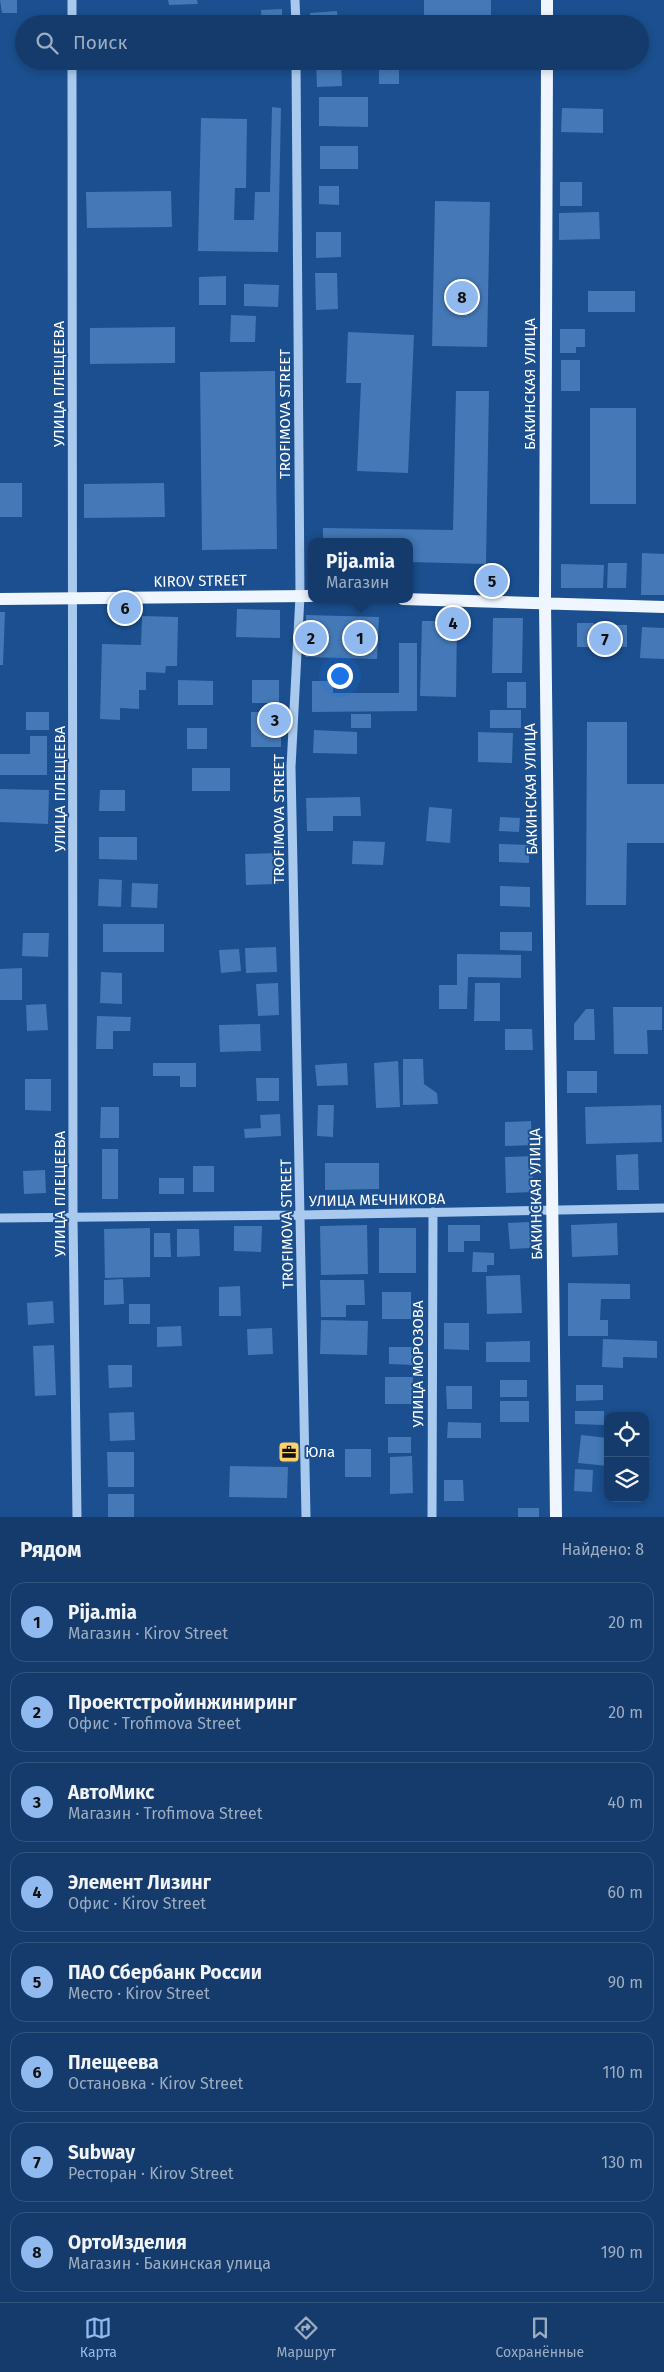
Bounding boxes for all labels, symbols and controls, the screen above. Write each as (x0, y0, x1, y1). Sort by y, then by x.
search box (15, 15, 649, 70)
icon: search (33, 29, 61, 57)
text: Поиск (73, 31, 127, 54)
pin: 8 (446, 278, 478, 316)
street label: БАКИНСКАЯ УЛИЦА (521, 318, 539, 450)
street label: УЛИЦА ПЛЕЩЕЕВА (50, 321, 68, 447)
street label: TROFIMOVA STREET (276, 349, 294, 479)
popup (308, 538, 413, 603)
text: Pija.mia (326, 550, 395, 573)
pin: 5 (476, 562, 508, 600)
street label: KIROV STREET (153, 571, 247, 591)
text: Магазин (326, 573, 389, 592)
pin: 6 (109, 589, 141, 627)
pin: 4 (437, 604, 469, 642)
pin: 2 (295, 619, 327, 657)
pin: 1 (344, 619, 376, 657)
pin: 7 (589, 620, 621, 658)
your location (327, 663, 353, 689)
pin: 3 (259, 701, 291, 739)
street label: БАКИНСКАЯ УЛИЦА (521, 723, 541, 855)
street label: УЛИЦА ПЛЕЩЕЕВА (51, 726, 69, 852)
street label: TROFIMOVA STREET (270, 754, 288, 884)
street label: БАКИНСКАЯ УЛИЦА (526, 1128, 546, 1260)
street label: УЛИЦА ПЛЕЩЕЕВА (51, 1131, 69, 1257)
street label: TROFIMOVA STREET (277, 1159, 297, 1289)
street label: УЛИЦА МЕЧНИКОВА (309, 1190, 446, 1210)
street label: УЛИЦА МОРОЗОВА (409, 1300, 427, 1427)
map controls (604, 1412, 649, 1502)
button: locate (604, 1412, 649, 1457)
office icon: Юла (277, 1440, 301, 1464)
place label: Юла (305, 1443, 335, 1461)
button: layers (604, 1457, 649, 1502)
text: Рядом (20, 1537, 81, 1563)
text: Найдено: 8 (561, 1540, 644, 1559)
text: Pija.mia (68, 1601, 137, 1624)
text: 1 (33, 1613, 41, 1632)
text: 20 m (608, 1613, 643, 1632)
text: Магазин · Kirov Street (68, 1624, 228, 1643)
text: Проектстройинжиниринг (68, 1691, 296, 1714)
text: 2 (33, 1703, 41, 1722)
text: 20 m (608, 1703, 643, 1722)
text: Офис · Trofimova Street (68, 1714, 241, 1733)
text: АвтоМикс (68, 1781, 154, 1804)
text: 3 (33, 1793, 41, 1812)
text: 40 m (608, 1793, 643, 1812)
text: Магазин · Trofimova Street (68, 1804, 262, 1823)
text: Элемент Лизинг (68, 1871, 211, 1894)
text: 4 (32, 1883, 42, 1902)
text: 60 m (608, 1883, 643, 1902)
text: Офис · Kirov Street (68, 1894, 206, 1913)
text: ПАО Сбербанк России (68, 1961, 262, 1984)
text: 5 (33, 1973, 41, 1992)
text: 90 m (608, 1973, 643, 1992)
text: Место · Kirov Street (68, 1984, 210, 2003)
text: Плещеева (68, 2051, 159, 2074)
text: 6 (32, 2063, 42, 2082)
text: 110 m (602, 2063, 643, 2082)
text: Остановка · Kirov Street (68, 2074, 243, 2093)
text: Subway (68, 2141, 135, 2164)
text: 7 (33, 2153, 41, 2172)
text: 130 m (601, 2153, 643, 2172)
text: Ресторан · Kirov Street (68, 2164, 234, 2183)
text: ОртоИзделия (68, 2231, 187, 2254)
text: 8 (32, 2243, 42, 2262)
text: 190 m (601, 2243, 643, 2262)
text: Магазин · Бакинская улица (68, 2254, 271, 2273)
tab: Карта (80, 2314, 117, 2361)
tab: Маршрут (277, 2314, 336, 2361)
tab: Сохранённые (496, 2314, 584, 2361)

